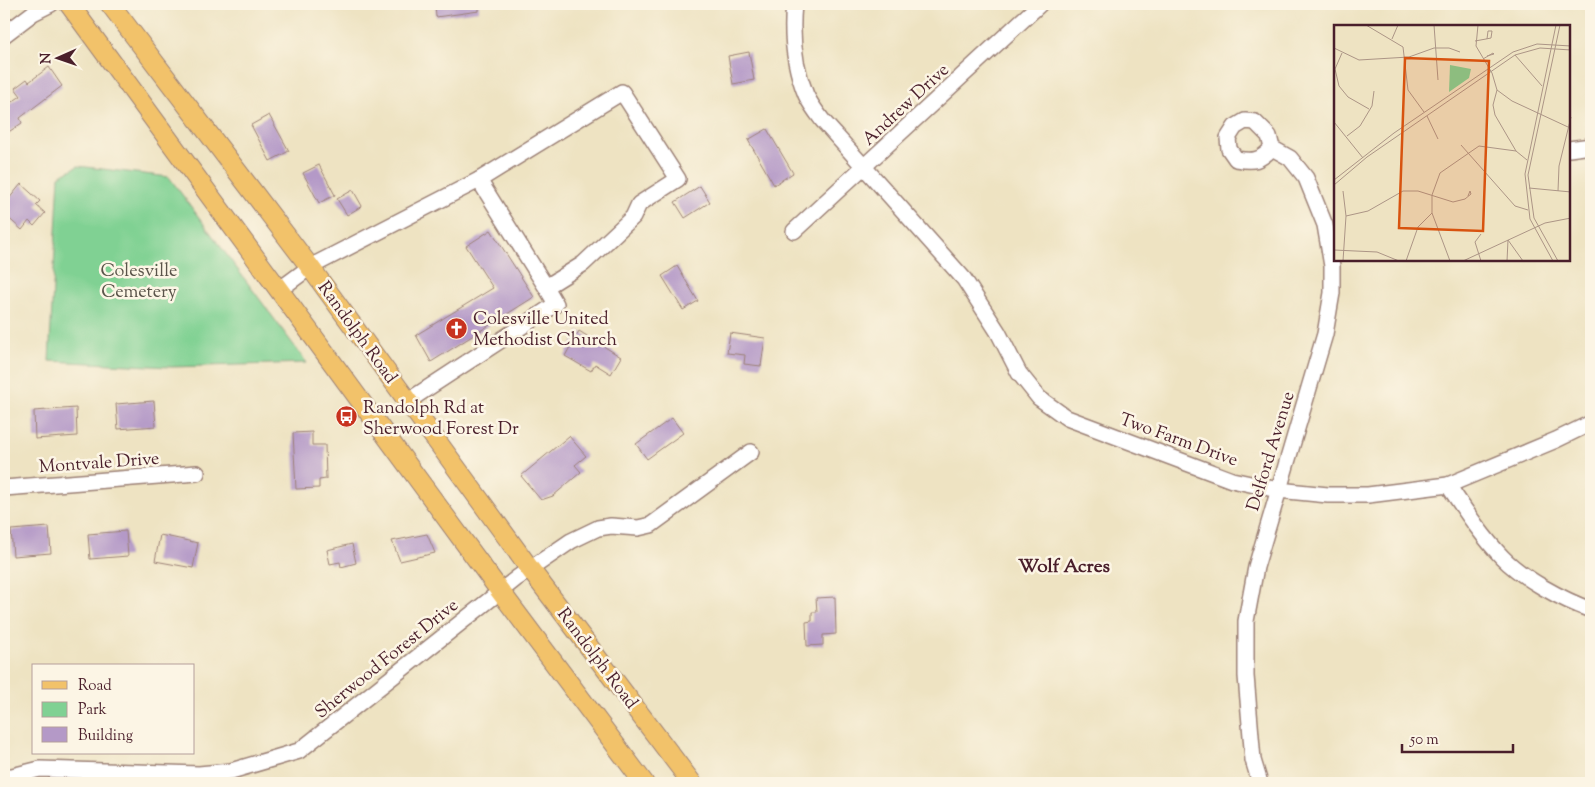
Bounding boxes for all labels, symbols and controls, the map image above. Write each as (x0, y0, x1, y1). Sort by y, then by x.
inset map (1334, 25, 1570, 261)
north arrow (32, 32, 82, 82)
text: N (37, 52, 57, 64)
street label: Andrew Drive (857, 58, 956, 153)
park label: Colesville Cemetery (101, 259, 177, 306)
street label: Randolph Road (310, 277, 402, 390)
place label: Colesville United Methodist Church (473, 307, 617, 354)
church icon: Colesville United Methodist Church (445, 316, 469, 340)
street label: Delford Avenue (1241, 388, 1302, 515)
place label: Randolph Rd at Sherwood Forest Dr (363, 396, 519, 443)
bus stop icon: Randolph Rd at Sherwood Forest Dr (335, 405, 359, 429)
street label: Two Farm Drive (1116, 407, 1241, 474)
street label: Montvale Drive (38, 447, 160, 481)
district label: Wolf Acres (1018, 554, 1111, 581)
street label: Sherwood Forest Drive (310, 593, 465, 726)
street label: Randolph Road (550, 603, 643, 715)
legend (32, 664, 195, 754)
text: Road (78, 676, 112, 697)
text: Park (78, 700, 107, 721)
scale bar (1402, 722, 1514, 754)
text: Building (78, 726, 133, 747)
text: 50 m (1409, 730, 1439, 751)

